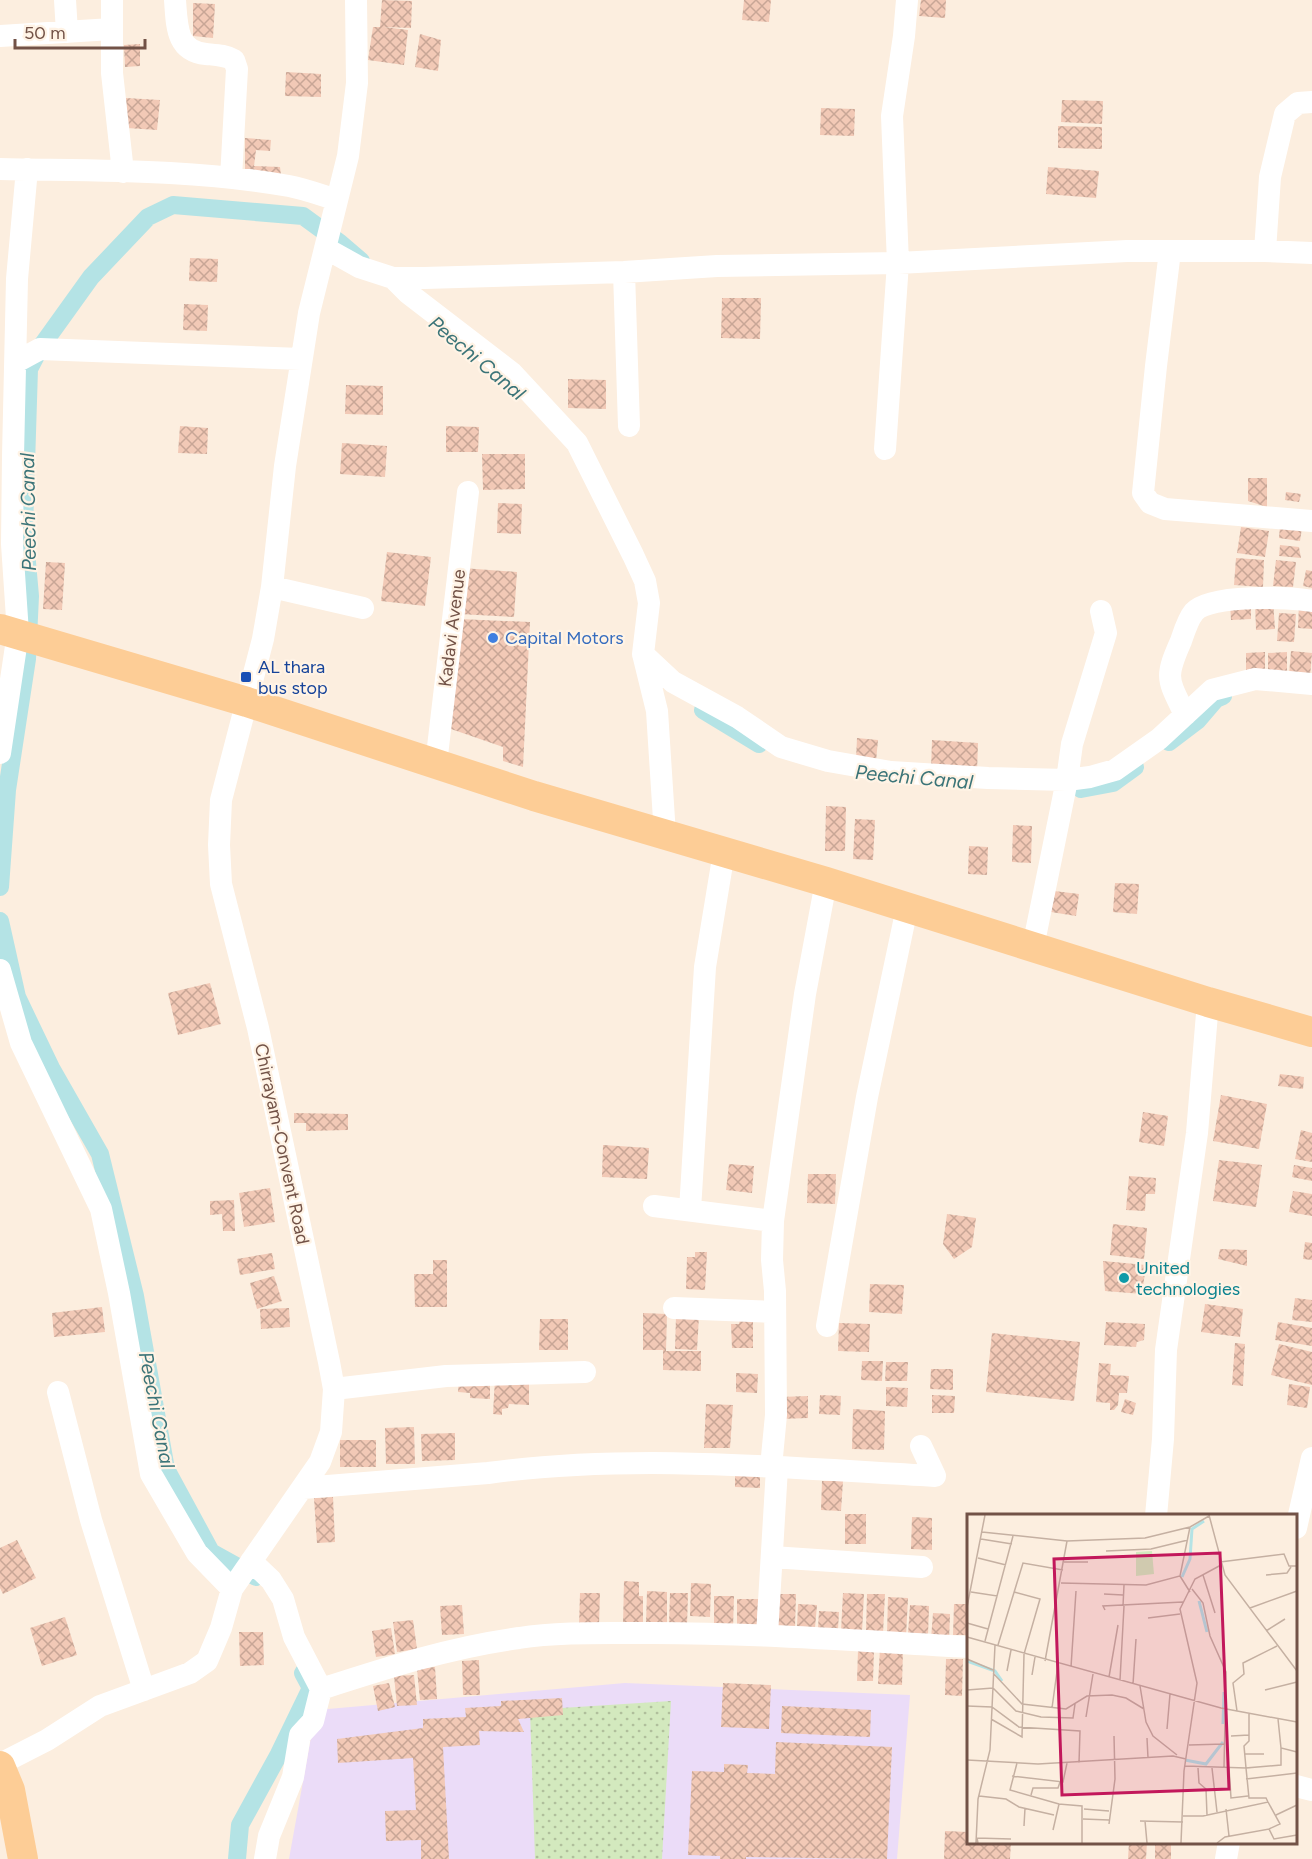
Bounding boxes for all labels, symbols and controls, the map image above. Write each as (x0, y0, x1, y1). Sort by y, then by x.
scale bar (15, 12, 146, 50)
text: 50 m (24, 22, 66, 44)
water label: Peechi Canal (424, 311, 530, 406)
water label: Peechi Canal (15, 452, 41, 571)
street label: Kadavi Avenue (434, 568, 470, 688)
place label: Capital Motors (505, 627, 624, 649)
marker: Capital Motors (486, 631, 500, 645)
place label: AL thara bus stop (258, 656, 328, 699)
marker: AL thara bus stop (239, 670, 253, 684)
water label: Peechi Canal (854, 760, 975, 794)
street label: Chirrayam-Convent Road (250, 1042, 314, 1246)
place label: United technologies (1136, 1257, 1240, 1300)
marker: United technologies (1117, 1271, 1131, 1285)
water label: Peechi Canal (134, 1350, 180, 1471)
inset map (967, 1514, 1297, 1844)

